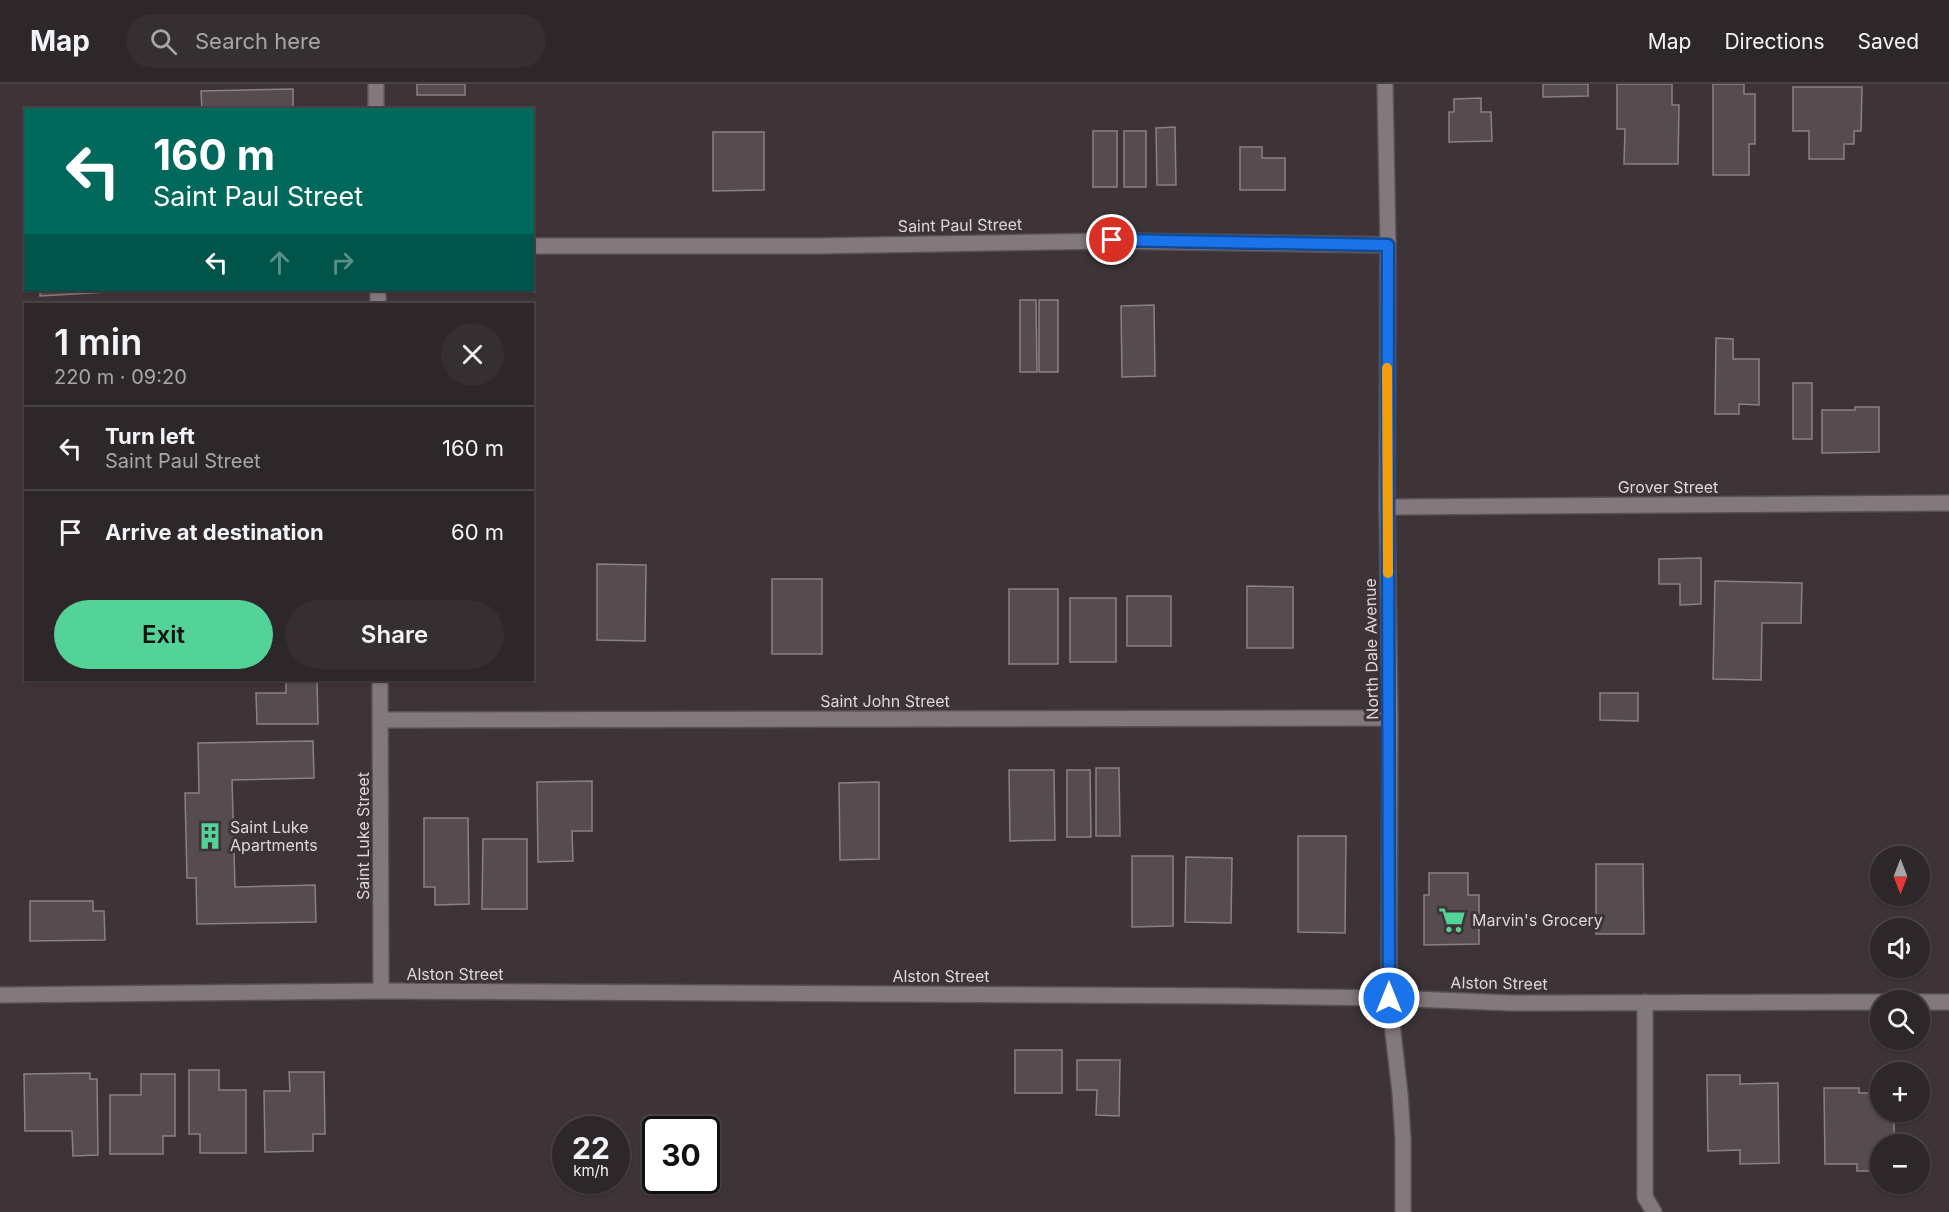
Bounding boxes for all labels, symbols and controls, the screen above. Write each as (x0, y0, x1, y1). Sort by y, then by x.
search box (126, 14, 546, 68)
text: Map (30, 24, 90, 58)
icon: search (147, 25, 180, 58)
text: Search here (195, 28, 321, 54)
text: Map (1648, 29, 1691, 54)
text: Directions (1724, 29, 1825, 54)
text: Saved (1858, 29, 1919, 54)
text: 160 m (153, 129, 275, 180)
icon: left (54, 132, 132, 210)
text: Saint Paul Street (153, 180, 363, 213)
street label: Saint Paul Street (898, 214, 1022, 236)
pin (1086, 214, 1137, 265)
icon: arrive (1095, 223, 1128, 256)
icon: left (200, 246, 233, 279)
icon: ahead (263, 246, 296, 279)
icon: right (326, 246, 359, 279)
text: 1 min (54, 320, 142, 364)
button: close (441, 323, 504, 386)
text: 220 m · 09:20 (54, 365, 187, 389)
text: Turn left (105, 423, 195, 449)
icon: left (54, 432, 87, 465)
text: 160 m (442, 435, 504, 461)
text: Saint Paul Street (105, 449, 261, 473)
street label: Grover Street (1618, 477, 1718, 497)
icon: arrive (54, 516, 87, 549)
text: Arrive at destination (105, 519, 324, 545)
text: 60 m (451, 519, 504, 545)
street label: North Dale Avenue (1360, 578, 1382, 720)
button: Exit (54, 600, 273, 669)
button: Share (285, 600, 504, 669)
street label: Saint John Street (820, 691, 950, 711)
street label: Saint Luke Street (353, 772, 373, 900)
place label: Saint Luke Apartments (230, 817, 318, 855)
building icon: Saint Luke Apartments (195, 821, 225, 851)
north arrow (1870, 846, 1930, 906)
map controls (1870, 846, 1930, 1194)
supermarket icon: Marvin's Grocery (1437, 905, 1467, 935)
place label: Marvin's Grocery (1472, 910, 1603, 930)
button: sound (1870, 918, 1930, 978)
street label: Alston Street (406, 964, 504, 984)
street label: Alston Street (892, 966, 990, 986)
position arrow (1357, 966, 1421, 1030)
street label: Alston Street (1450, 972, 1548, 994)
button: search (1870, 990, 1930, 1050)
button: + (1870, 1062, 1930, 1122)
speed limit sign: 30 (642, 1116, 720, 1194)
text: 22 (572, 1130, 610, 1166)
button: − (1870, 1134, 1930, 1194)
text: km/h (573, 1161, 609, 1180)

